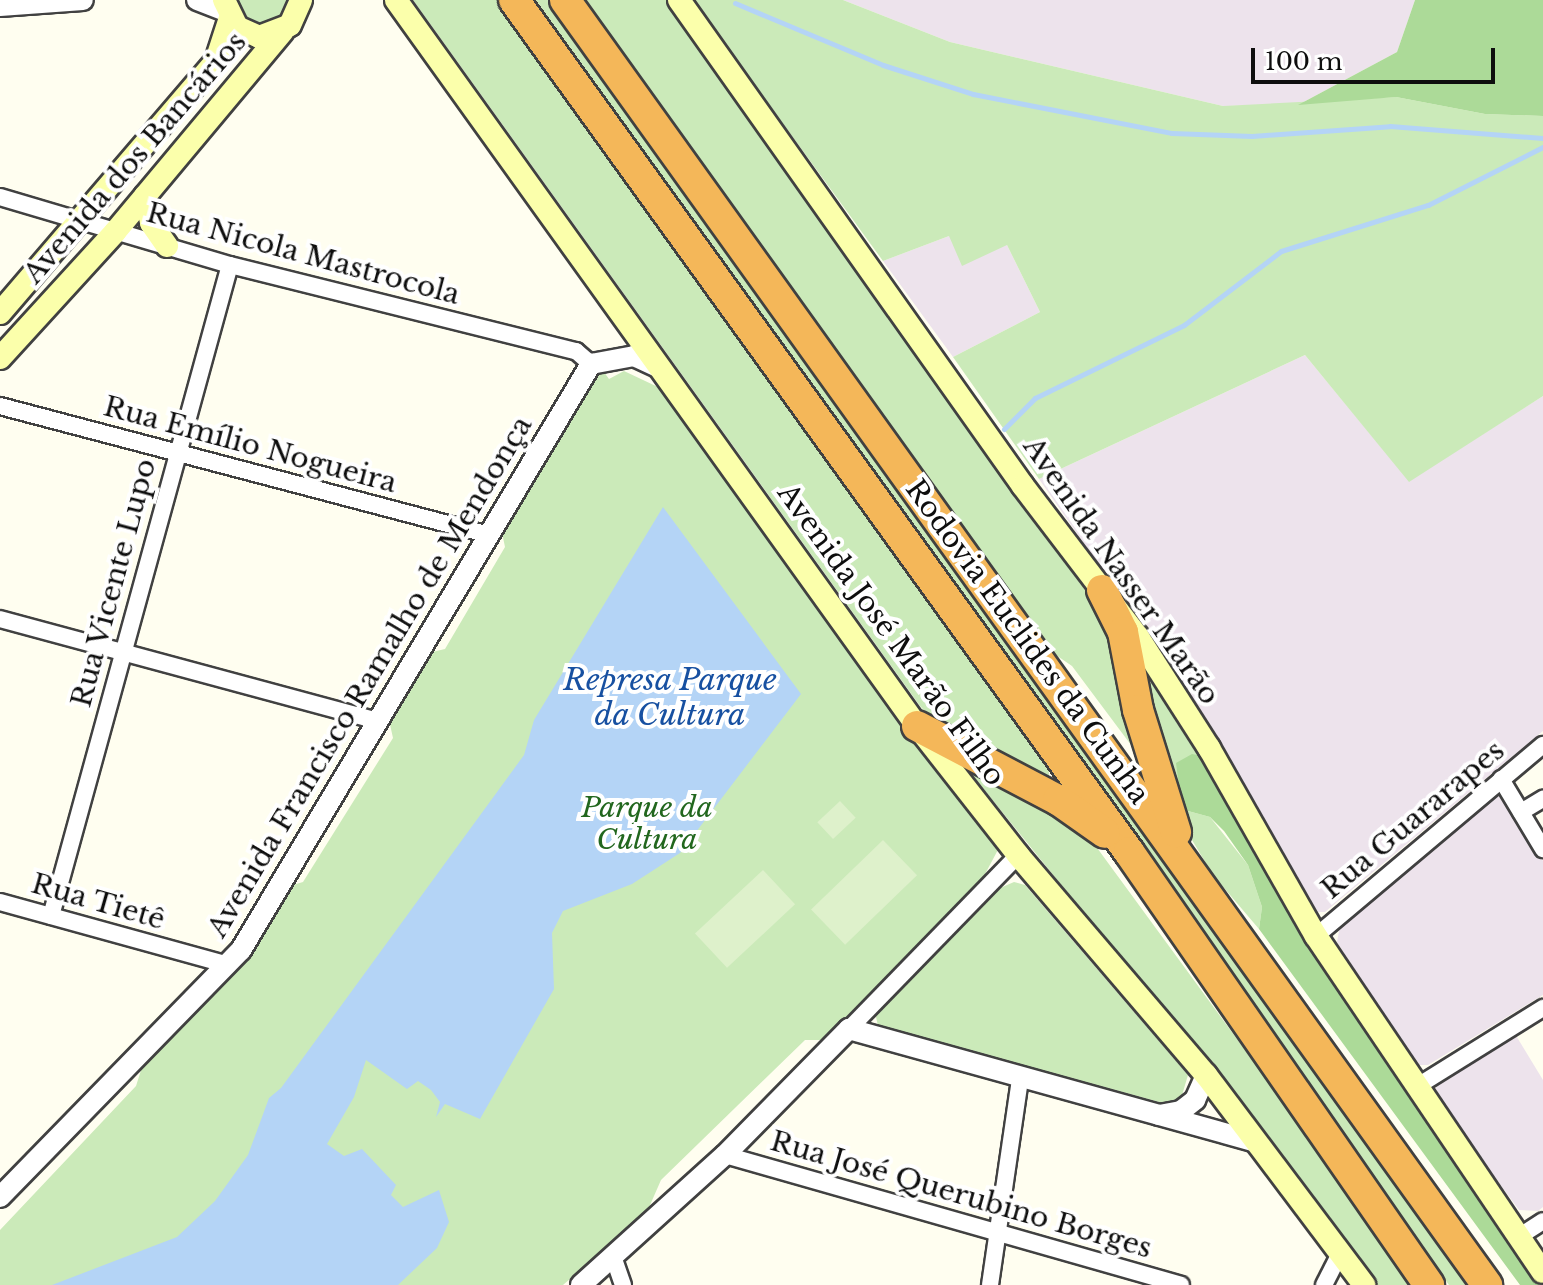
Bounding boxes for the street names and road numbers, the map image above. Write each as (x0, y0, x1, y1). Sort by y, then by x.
street label: Avenida dos Bancários (17, 25, 253, 291)
street label: Rua Nicola Mastrocola (142, 196, 464, 312)
street label: Rua Emílio Nogueira (100, 390, 400, 500)
street label: Avenida Francisco Ramalho de Mendonça (201, 410, 539, 944)
street label: Avenida Nasser Marão (1016, 430, 1226, 712)
street label: Rua Vicente Lupo (65, 454, 163, 712)
street label: Rodovia Euclides da Cunha (898, 473, 1156, 811)
street label: Avenida José Marão Filho (770, 477, 1012, 793)
street label: Rua Guararapes (1315, 734, 1511, 906)
street label: Rua Tietê (27, 867, 169, 937)
street label: Rua José Querubino Borges (766, 1124, 1156, 1266)

